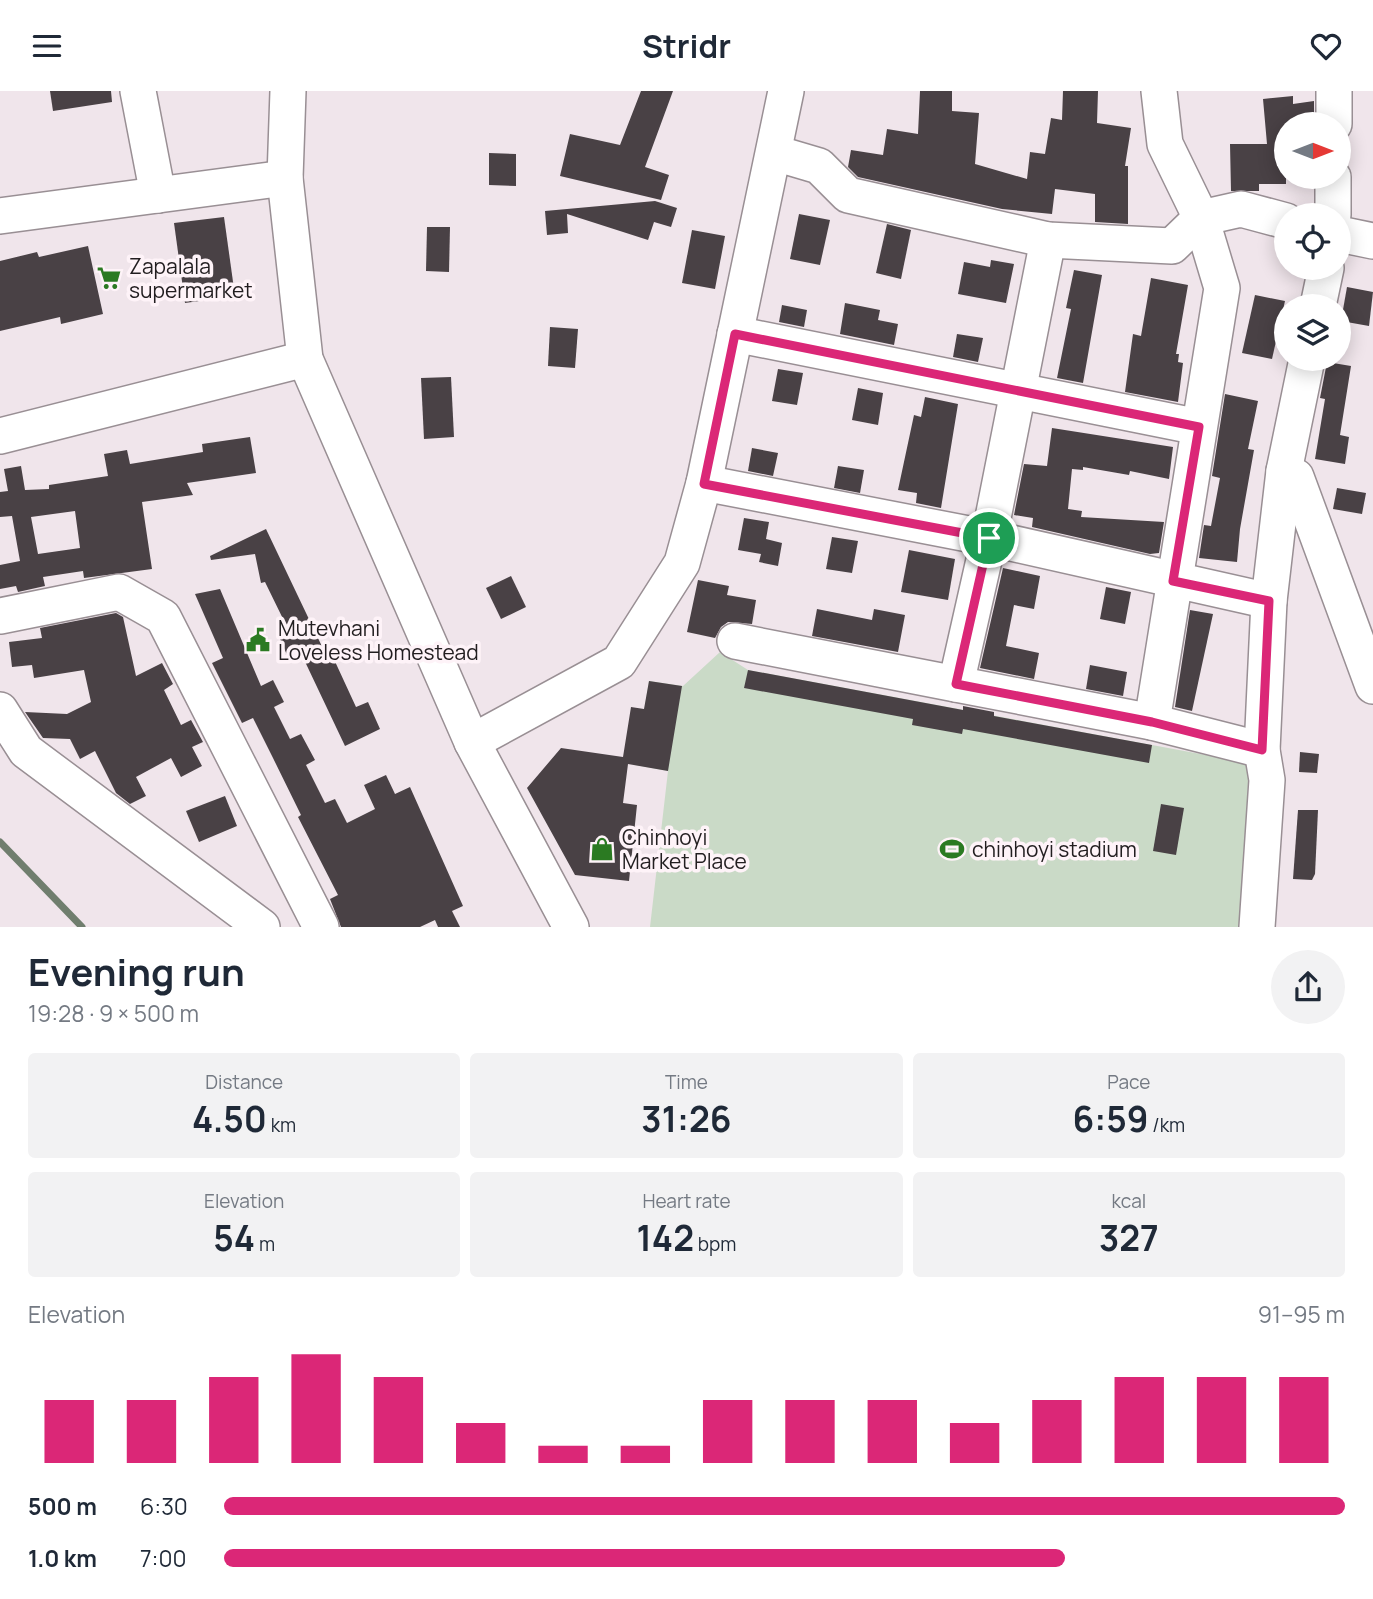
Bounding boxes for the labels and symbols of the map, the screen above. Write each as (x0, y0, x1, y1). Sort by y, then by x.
north arrow (1274, 112, 1351, 189)
place label: Zapalala supermarket (129, 252, 253, 304)
supermarket icon: Zapalala supermarket (95, 264, 123, 292)
pin (959, 508, 1019, 568)
place label: Mutevhani Loveless Homestead (278, 614, 479, 666)
public building icon: Mutevhani Loveless Homestead (244, 626, 272, 654)
place label: Chinhoyi Market Place (622, 823, 747, 875)
shop icon: Chinhoyi Market Place (588, 835, 616, 863)
sports icon: chinhoyi stadium (938, 835, 966, 863)
place label: chinhoyi stadium (972, 835, 1137, 863)

